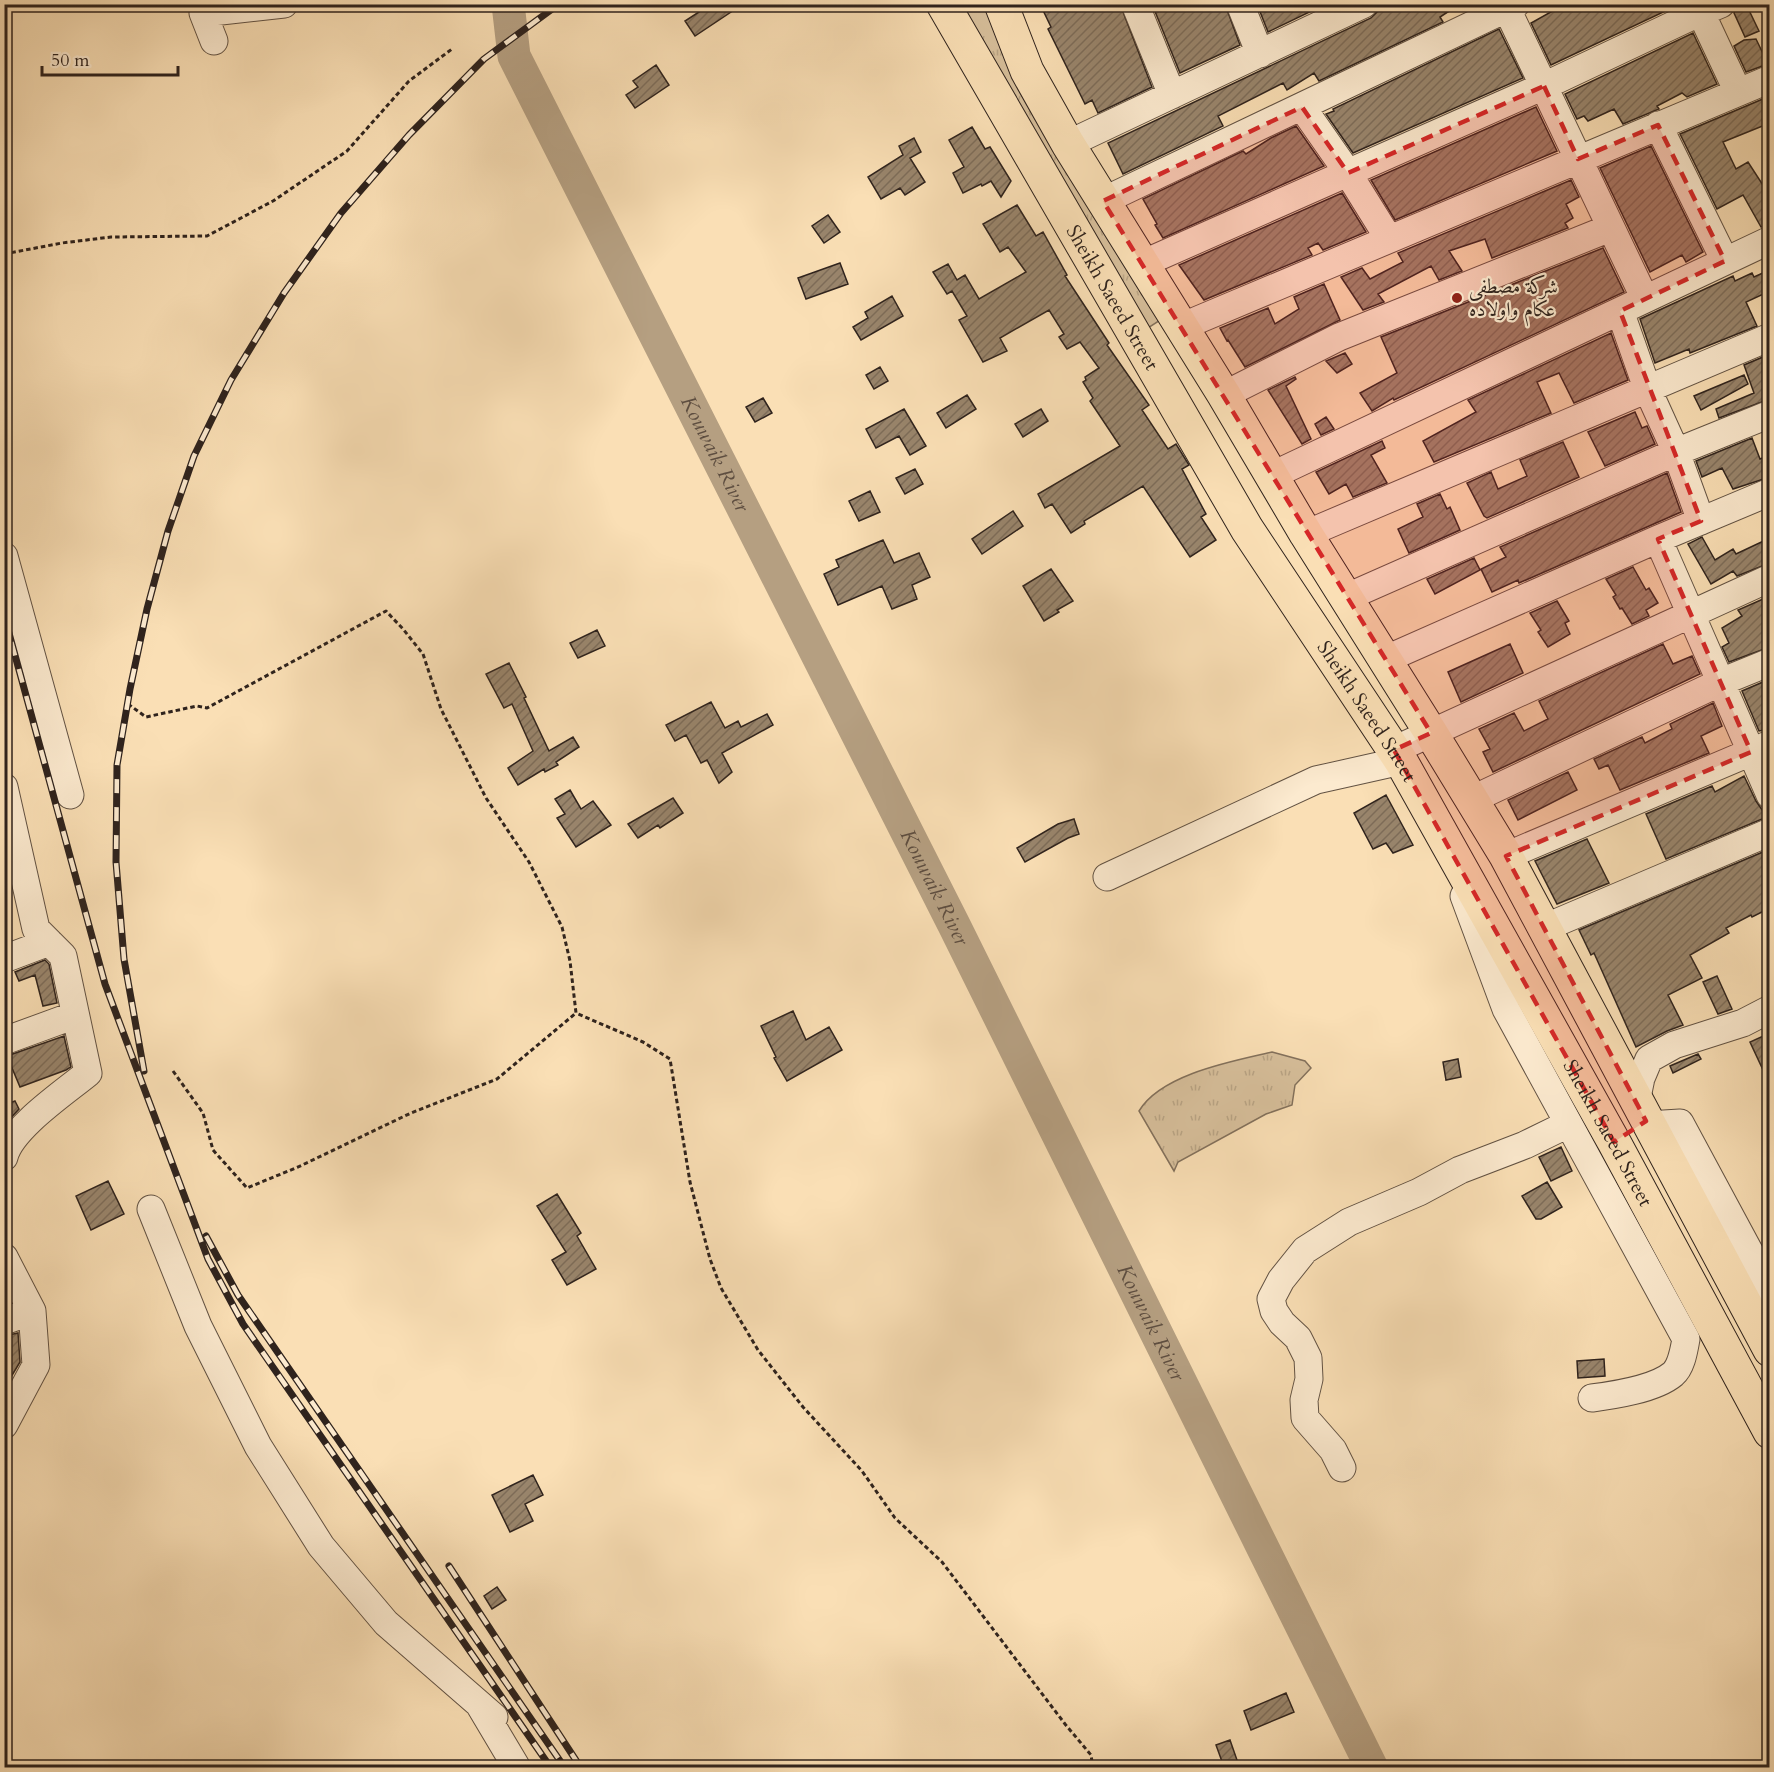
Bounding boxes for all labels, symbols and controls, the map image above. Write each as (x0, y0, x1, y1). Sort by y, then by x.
scale bar (42, 39, 178, 77)
text: 50 m (51, 48, 90, 73)
street label: Sheikh Saeed Street (1060, 220, 1166, 376)
place label: شركة مصطفى عكام واولاده (1469, 273, 1558, 327)
marker: شركة مصطفى عكام واولاده (1450, 291, 1464, 305)
water label: Kouwaik River (674, 390, 757, 518)
street label: Sheikh Saeed Street (1311, 635, 1424, 787)
water label: Kouwaik River (893, 824, 977, 951)
street label: Sheikh Saeed Street (1557, 1055, 1660, 1212)
water label: Kouwaik River (1110, 1259, 1193, 1387)

